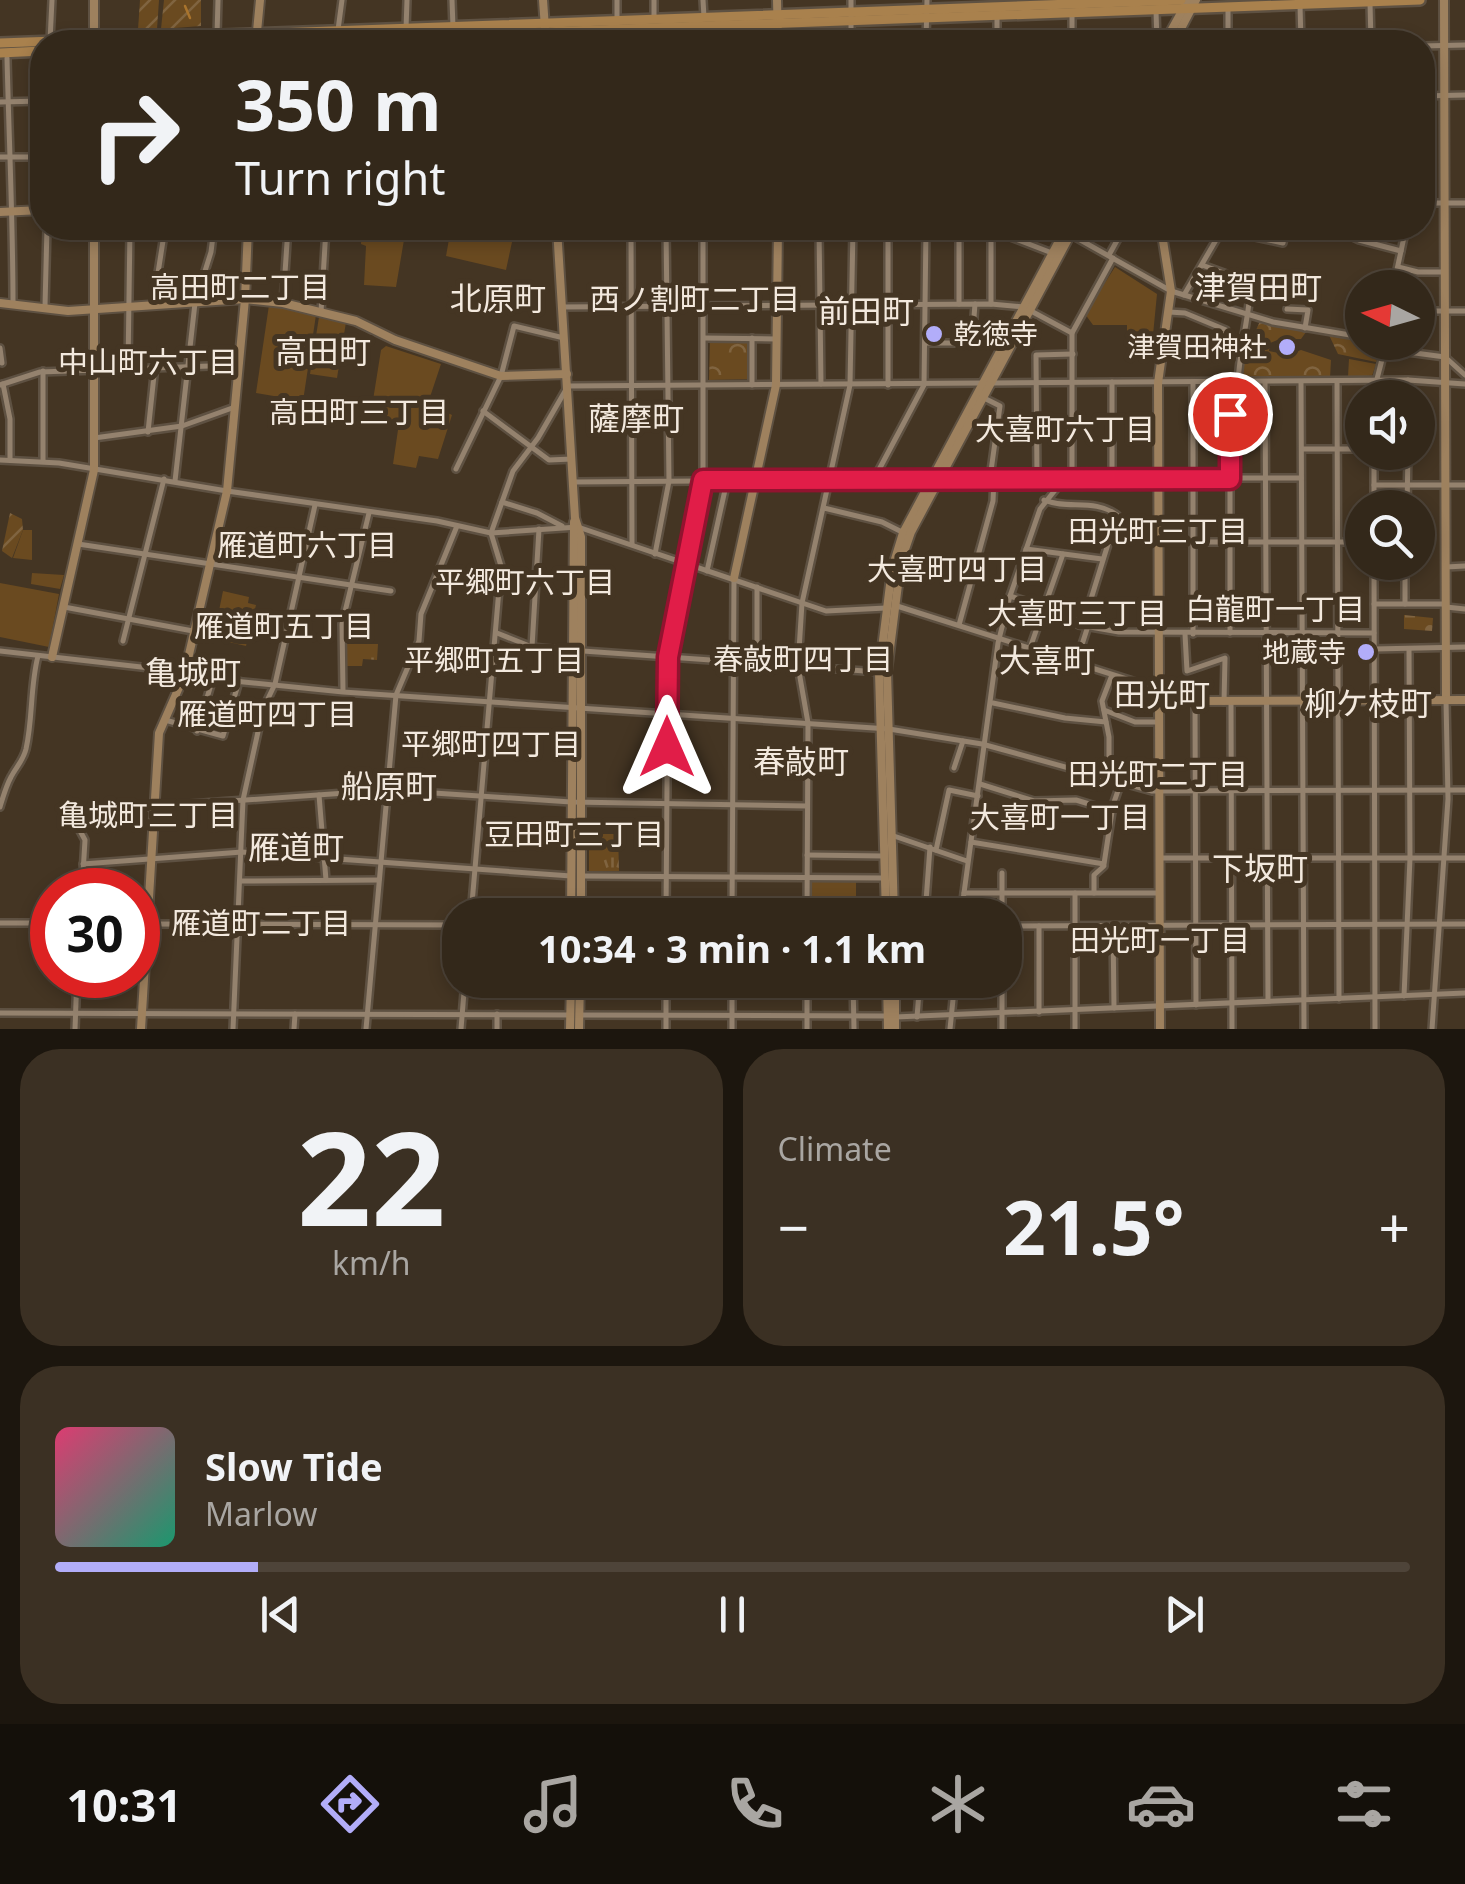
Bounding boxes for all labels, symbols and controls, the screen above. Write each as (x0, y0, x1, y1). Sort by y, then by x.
text: 350 m (235, 56, 442, 152)
icon: right (70, 70, 200, 200)
text: Turn right (235, 147, 446, 208)
district label: 津賀田町 (1194, 265, 1322, 308)
district label: 高田町二丁目 (150, 266, 330, 307)
north arrow (1345, 270, 1435, 360)
map controls (1345, 270, 1435, 580)
district label: 北原町 (450, 276, 546, 319)
district label: 西ノ割町二丁目 (590, 278, 800, 319)
district label: 前田町 (818, 289, 914, 332)
place label: 乾徳寺 (954, 314, 1038, 352)
marker: 乾徳寺 (923, 323, 945, 345)
place label: 津賀田神社 (1127, 327, 1267, 365)
district label: 高田町 (275, 329, 371, 372)
marker: 津賀田神社 (1276, 336, 1298, 358)
district label: 中山町六丁目 (58, 341, 238, 382)
pin (1188, 372, 1273, 457)
button: sound (1345, 380, 1435, 470)
icon: arrive (1203, 387, 1258, 442)
district label: 高田町三丁目 (269, 391, 449, 432)
district label: 薩摩町 (588, 396, 684, 439)
district label: 大喜町六丁目 (975, 408, 1155, 449)
button: search (1345, 490, 1435, 580)
district label: 田光町三丁目 (1068, 510, 1248, 551)
district label: 雁道町六丁目 (217, 524, 397, 565)
district label: 大喜町四丁目 (867, 548, 1047, 589)
district label: 平郷町六丁目 (435, 561, 615, 602)
district label: 白龍町一丁目 (1185, 588, 1365, 629)
district label: 大喜町三丁目 (987, 592, 1167, 633)
district label: 雁道町五丁目 (194, 605, 374, 646)
place label: 地蔵寺 (1262, 632, 1346, 670)
district label: 春敲町四丁目 (713, 638, 893, 679)
district label: 大喜町 (999, 638, 1095, 681)
district label: 平郷町五丁目 (404, 639, 584, 680)
marker: 地蔵寺 (1355, 641, 1377, 663)
district label: 亀城町 (145, 650, 241, 693)
district label: 田光町 (1114, 672, 1210, 715)
district label: 柳ケ枝町 (1304, 681, 1432, 724)
district label: 雁道町四丁目 (177, 693, 357, 734)
position arrow (615, 695, 719, 799)
district label: 平郷町四丁目 (401, 723, 581, 764)
district label: 春敲町 (753, 739, 849, 782)
district label: 田光町二丁目 (1068, 753, 1248, 794)
district label: 船原町 (341, 764, 437, 807)
district label: 亀城町三丁目 (58, 794, 238, 835)
district label: 大喜町一丁目 (970, 796, 1150, 837)
district label: 豆田町三丁目 (484, 813, 664, 854)
district label: 雁道町 (248, 825, 344, 868)
district label: 下坂町 (1212, 846, 1308, 889)
speed limit sign: 30 (30, 868, 160, 998)
district label: 雁道町二丁目 (171, 902, 351, 943)
district label: 田光町一丁目 (1070, 919, 1250, 960)
text: 10:34 · 3 min · 1.1 km (538, 922, 926, 974)
text: 22 (297, 1087, 446, 1264)
text: Climate (778, 1127, 892, 1170)
text: 21.5° (1003, 1175, 1185, 1277)
text: − (778, 1189, 809, 1264)
text: + (1379, 1189, 1410, 1264)
text: km/h (332, 1241, 411, 1284)
text: Slow Tide (205, 1440, 383, 1492)
text: Marlow (205, 1492, 317, 1535)
icon: previous (253, 1587, 308, 1642)
icon: pause (705, 1587, 760, 1642)
icon: next (1157, 1587, 1212, 1642)
icon: directions (315, 1769, 385, 1839)
icon: music (518, 1769, 588, 1839)
icon: phone (720, 1769, 790, 1839)
icon: climate (923, 1769, 993, 1839)
icon: car (1126, 1769, 1196, 1839)
icon: filters (1329, 1769, 1399, 1839)
text: 10:31 (66, 1774, 182, 1835)

